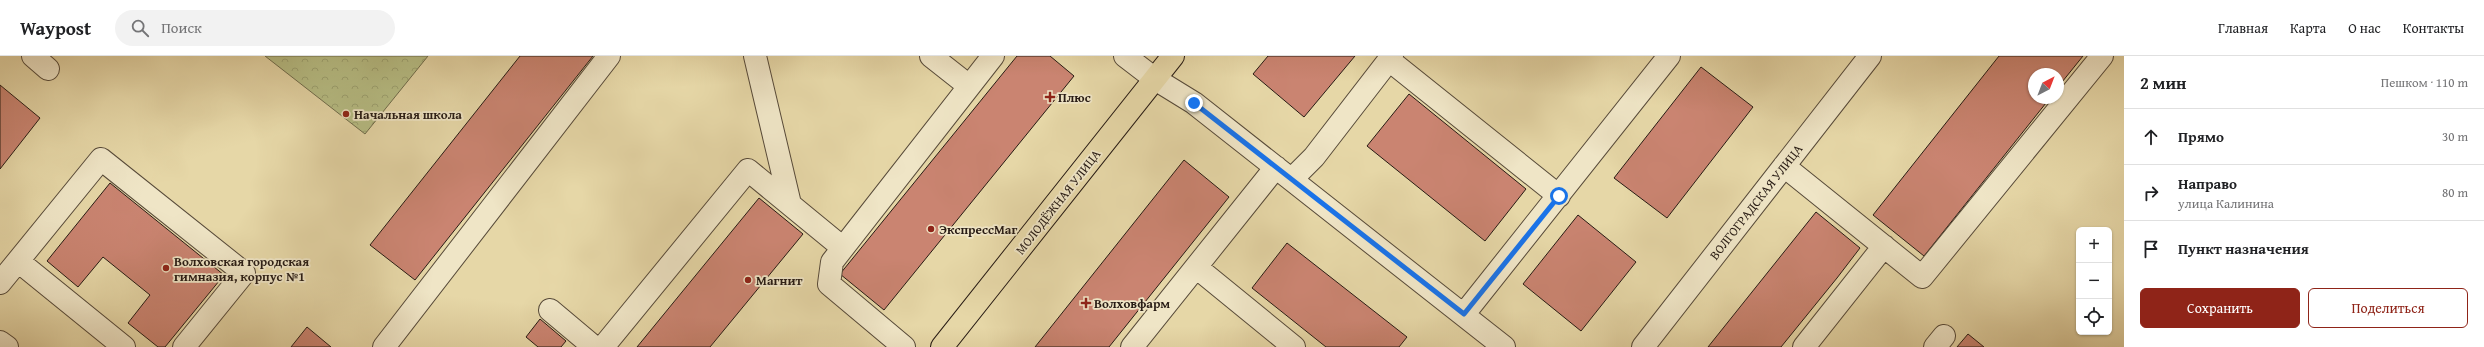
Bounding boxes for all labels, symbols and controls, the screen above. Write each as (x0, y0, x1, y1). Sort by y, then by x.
search box (115, 10, 395, 46)
text: Waypost (20, 14, 91, 42)
icon: search (129, 17, 151, 39)
text: Поиск (161, 17, 202, 38)
text: Главная (2218, 18, 2268, 38)
text: Карта (2290, 18, 2326, 38)
text: О нас (2348, 18, 2381, 38)
text: Контакты (2403, 18, 2464, 38)
north arrow (2028, 68, 2064, 104)
text: 2 мин (2140, 70, 2186, 95)
text: Пешком · 110 m (2381, 73, 2468, 92)
place label: Плюс (1058, 88, 1091, 107)
marker: Плюс (1045, 92, 1055, 102)
route end (1185, 94, 1203, 112)
place label: Начальная школа (354, 105, 462, 124)
marker: Начальная школа (341, 109, 351, 119)
icon: ahead (2140, 126, 2162, 148)
text: Прямо (2178, 126, 2224, 147)
text: 30 m (2442, 127, 2468, 146)
street label: ВОЛГОГРАДСКАЯ УЛИЦА (1705, 140, 1807, 264)
street label: МОЛОДЁЖНАЯ УЛИЦА (1011, 145, 1105, 259)
text: Направо (2178, 173, 2237, 194)
icon: right (2140, 182, 2162, 204)
text: 80 m (2442, 183, 2468, 202)
route start (1550, 187, 1568, 205)
text: улица Калинина (2178, 194, 2274, 213)
place label: ЭкспрессМаг (939, 220, 1017, 239)
marker: ЭкспрессМаг (926, 224, 936, 234)
map controls (2076, 227, 2112, 335)
button: + (2076, 227, 2112, 263)
icon: arrive (2140, 238, 2162, 260)
text: Пункт назначения (2178, 238, 2309, 259)
place label: Волховская городская гимназия, корпус №1 (174, 252, 309, 286)
marker: Волховская городская гимназия, корпус №1 (161, 263, 171, 273)
button: − (2076, 263, 2112, 299)
place label: Магнит (756, 271, 803, 290)
marker: Магнит (743, 275, 753, 285)
button: Сохранить (2140, 288, 2300, 328)
button: Поделиться (2308, 288, 2468, 328)
place label: Волховфарм (1094, 294, 1170, 313)
marker: Волховфарм (1081, 298, 1091, 308)
button: locate (2076, 299, 2112, 335)

